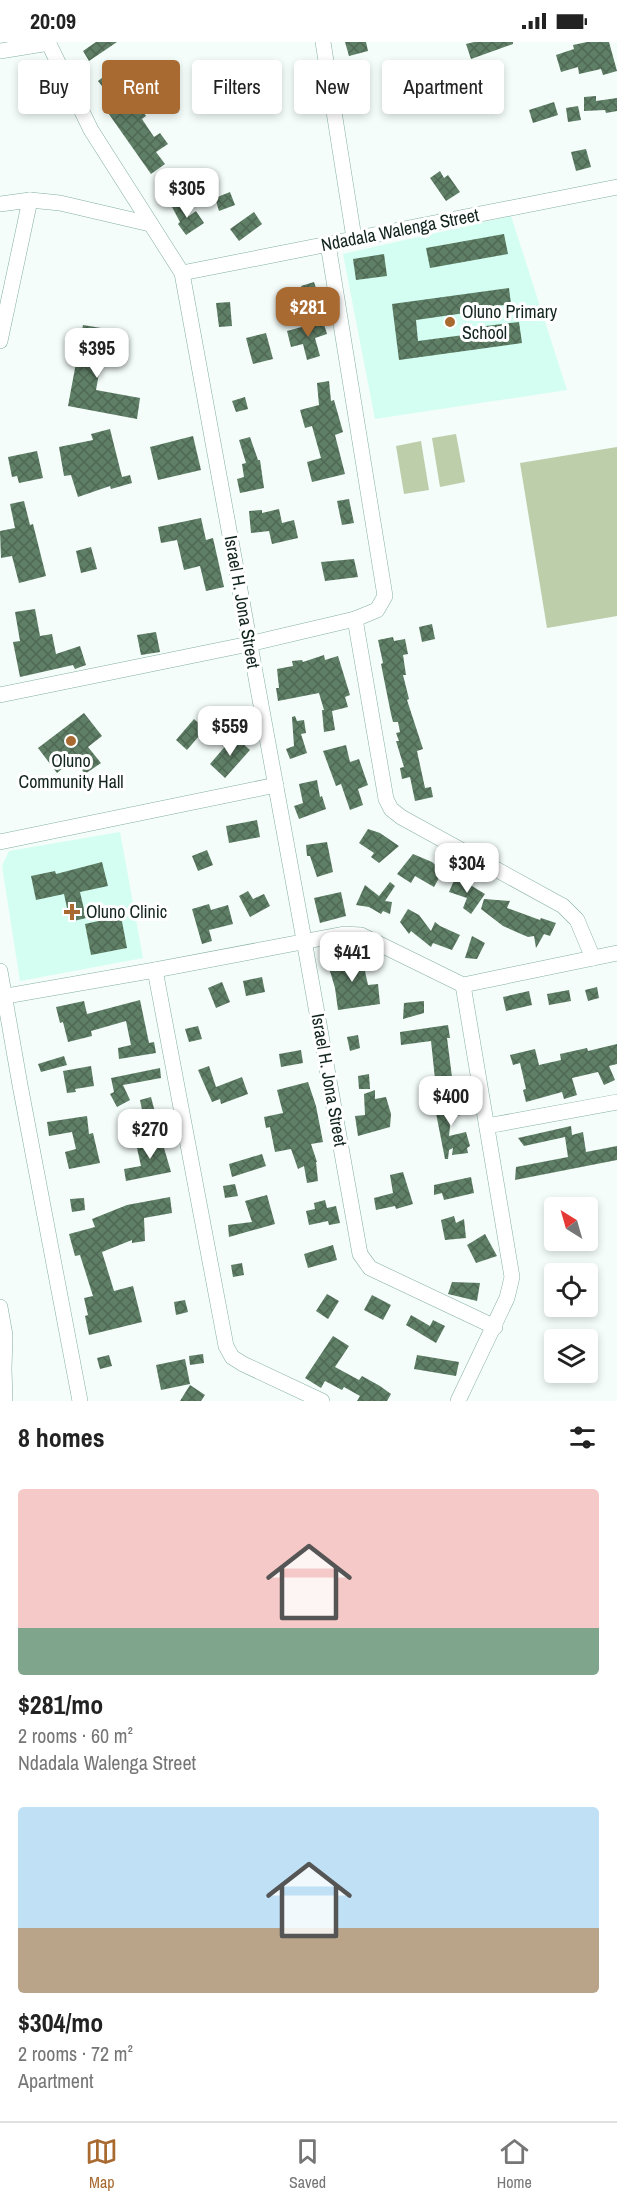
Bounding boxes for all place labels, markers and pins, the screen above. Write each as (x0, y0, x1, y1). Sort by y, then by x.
pin: $305 (151, 168, 223, 219)
pin: $281 (272, 287, 344, 338)
place label: Oluno Primary School (462, 299, 558, 345)
marker: Oluno Primary School (443, 315, 457, 329)
pin: $395 (61, 328, 133, 379)
pin: $559 (194, 706, 266, 757)
marker: Oluno Community Hall (64, 734, 78, 748)
place label: Oluno Community Hall (19, 748, 123, 794)
pin: $304 (431, 843, 503, 894)
place label: Oluno Clinic (86, 899, 167, 924)
marker: Oluno Clinic (63, 903, 81, 921)
pin: $441 (316, 932, 388, 983)
pin: $400 (415, 1076, 487, 1127)
pin: $270 (114, 1109, 186, 1160)

